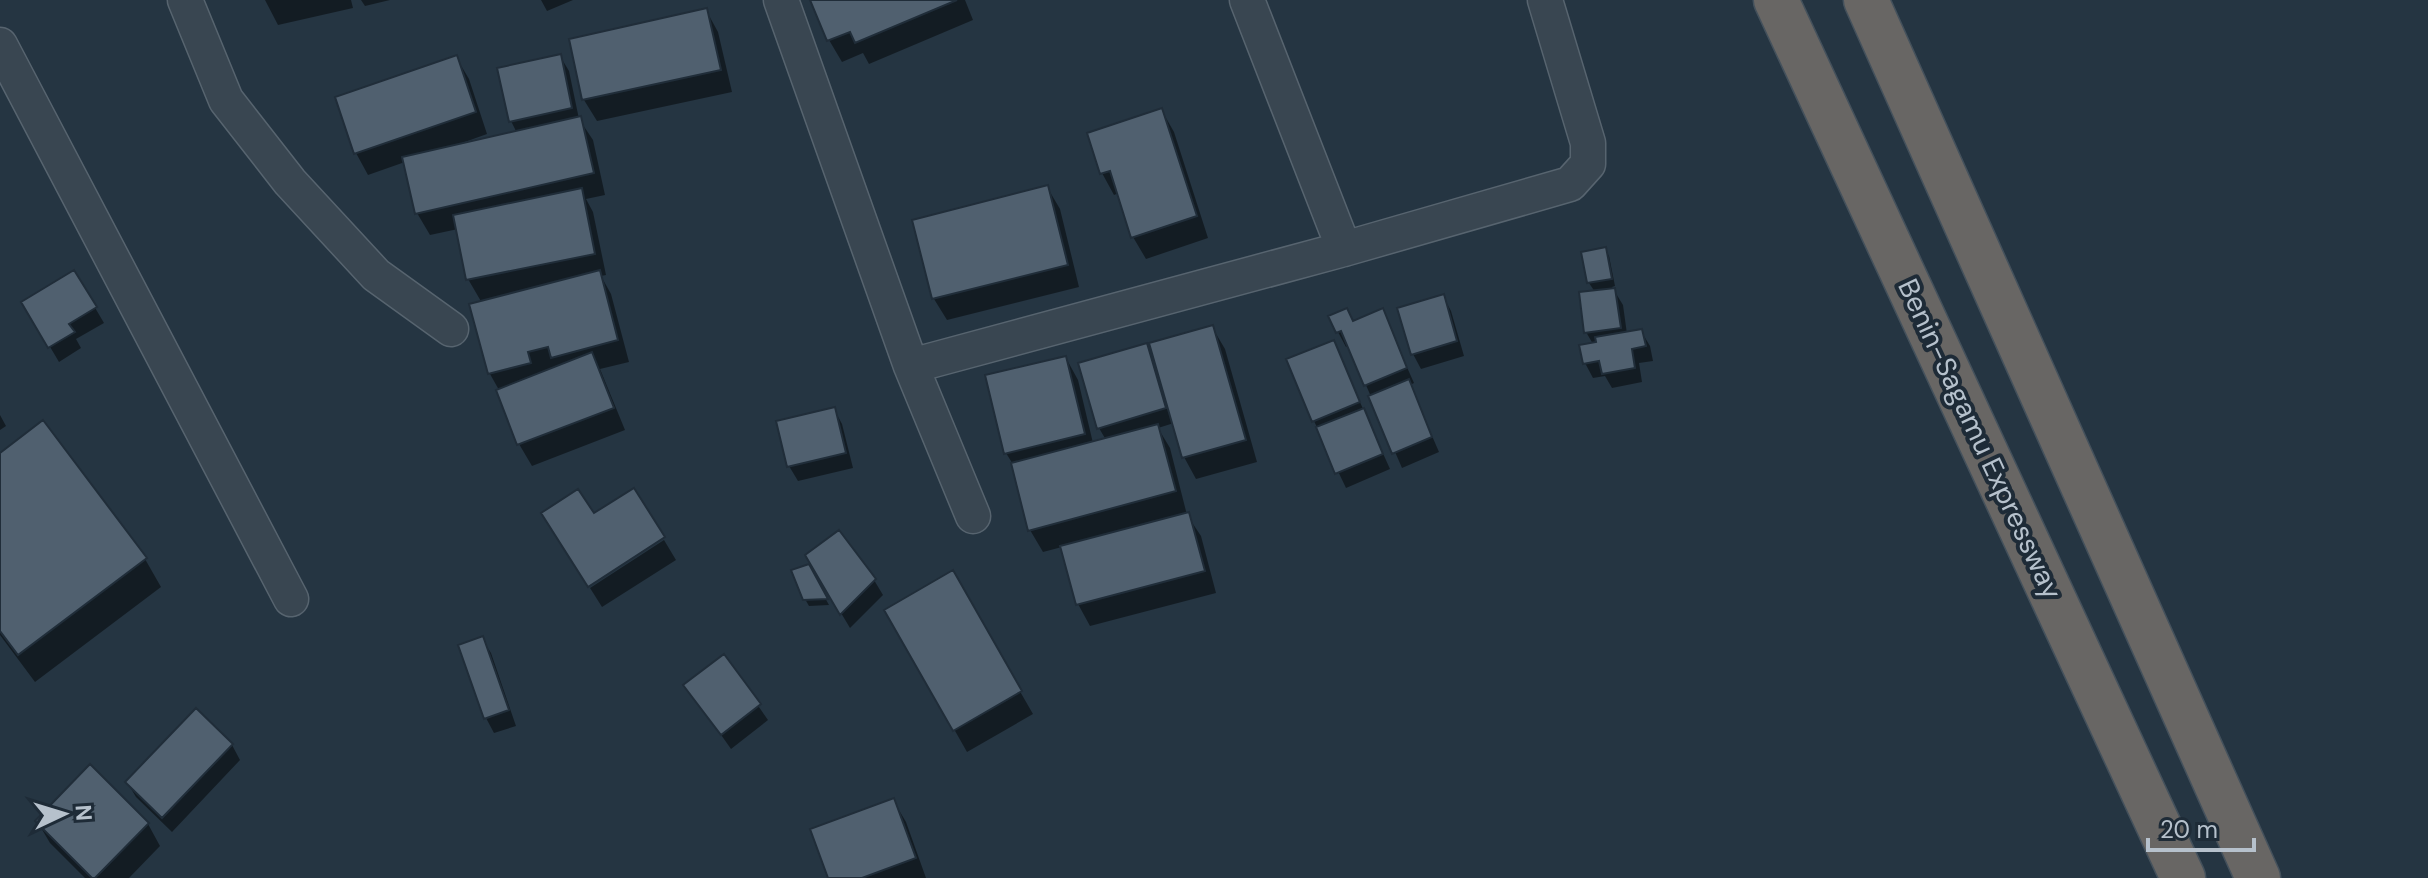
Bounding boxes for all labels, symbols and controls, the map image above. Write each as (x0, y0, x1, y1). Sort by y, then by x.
street label: Benin-Sagamu Expressway (1889, 273, 2071, 605)
north arrow (24, 774, 104, 854)
scale bar (2148, 802, 2254, 852)
text: N (68, 804, 98, 822)
text: 20 m (2160, 814, 2218, 845)

